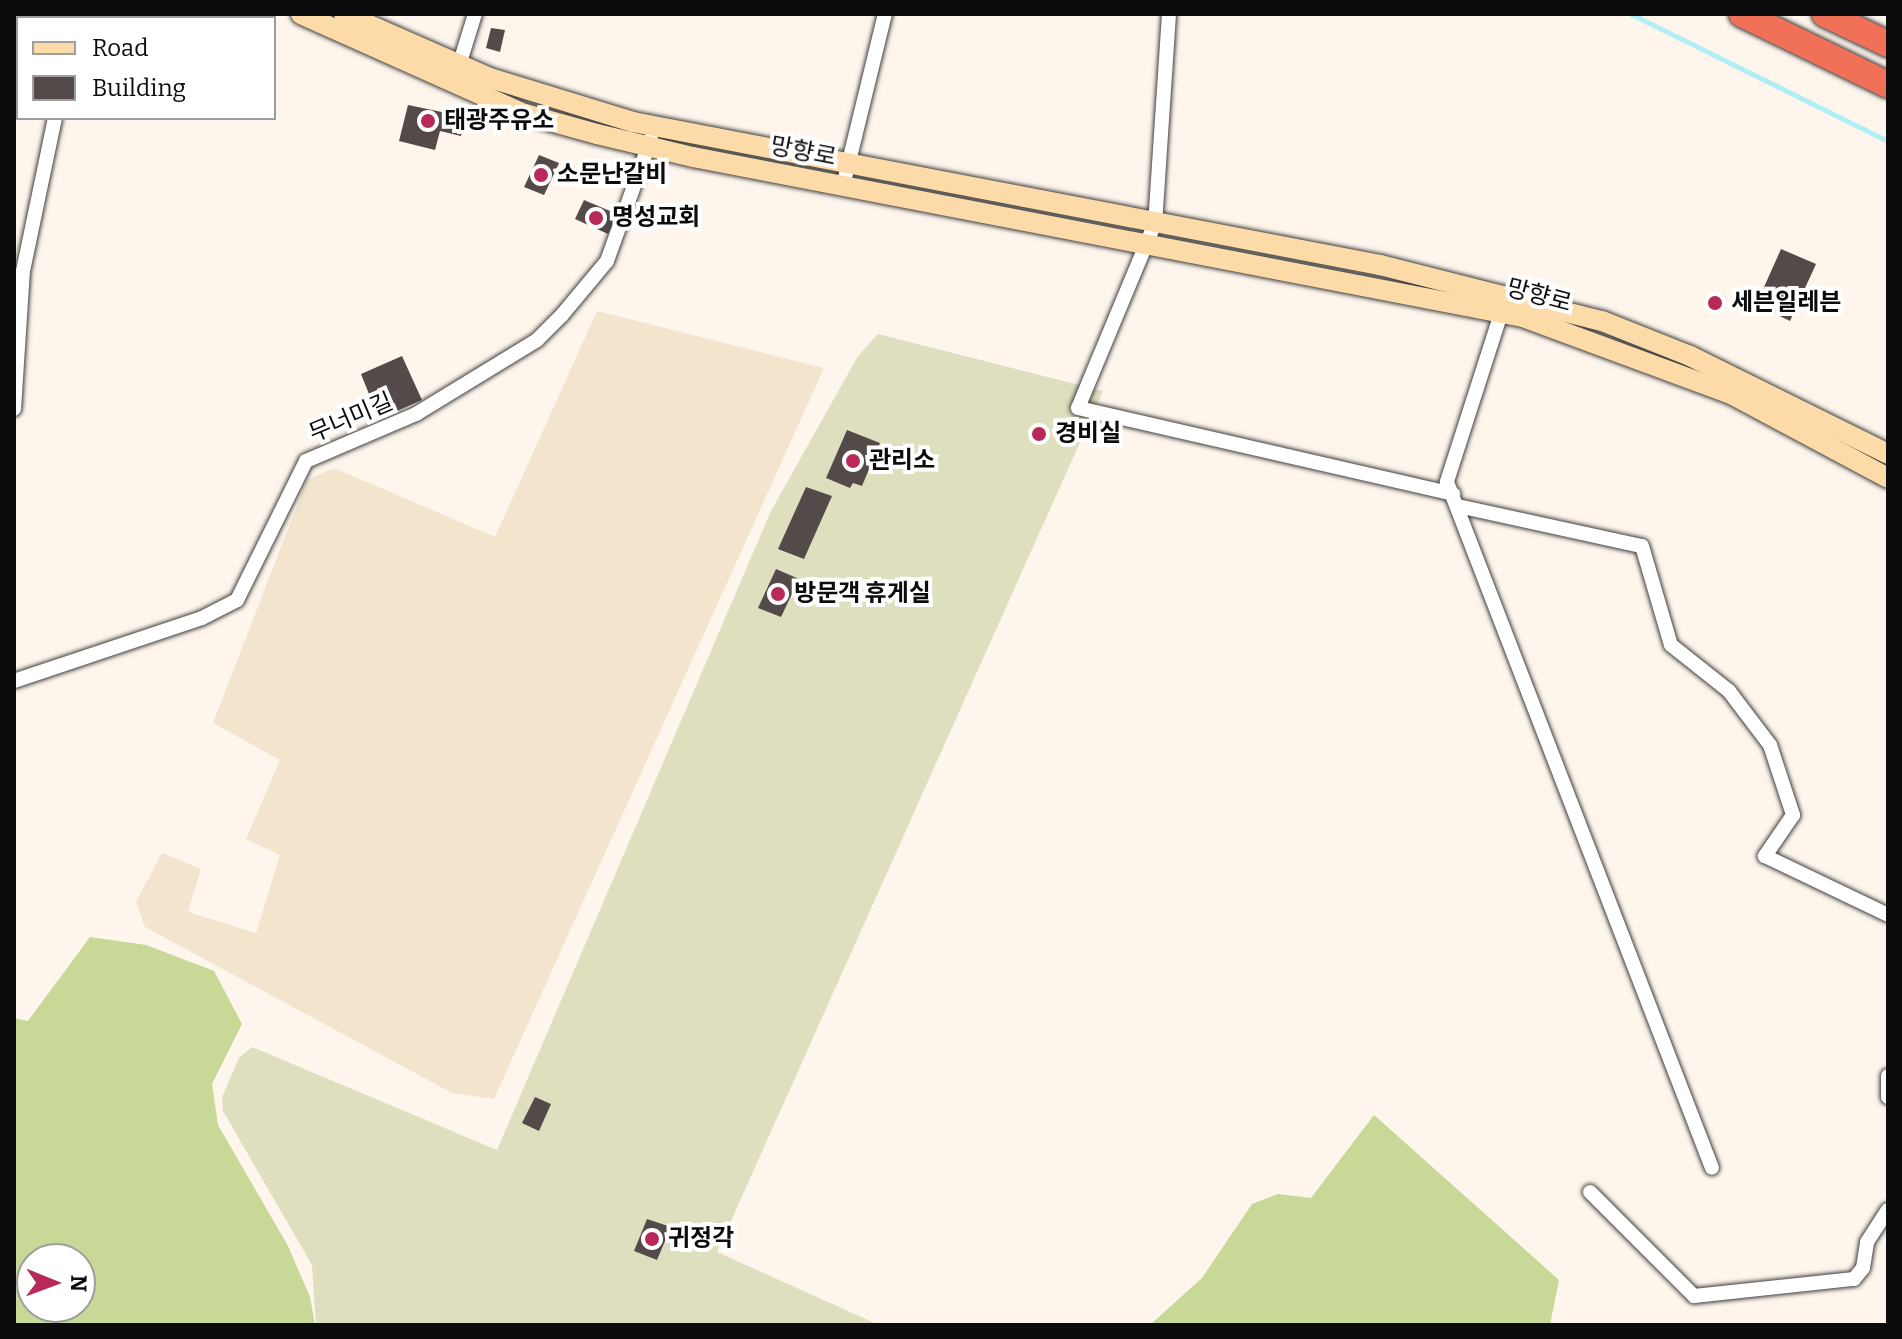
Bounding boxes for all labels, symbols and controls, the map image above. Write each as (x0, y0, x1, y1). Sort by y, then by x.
legend (16, 16, 276, 120)
text: Road (92, 34, 148, 62)
text: Building (92, 74, 186, 102)
place label: 태광주유소 (444, 107, 554, 135)
marker: 태광주유소 (419, 112, 437, 130)
street label: 망향로 (768, 132, 838, 172)
place label: 소문난갈비 (557, 161, 667, 189)
marker: 소문난갈비 (532, 166, 550, 184)
place label: 명성교회 (612, 204, 700, 232)
marker: 명성교회 (587, 209, 605, 227)
street label: 망향로 (1503, 274, 1575, 318)
place label: 세븐일레븐 (1731, 289, 1841, 317)
marker: 세븐일레븐 (1706, 294, 1724, 312)
street label: 무너미길 (305, 387, 397, 449)
place label: 경비실 (1055, 420, 1121, 448)
marker: 경비실 (1030, 425, 1048, 443)
place label: 관리소 (869, 447, 935, 475)
marker: 관리소 (844, 452, 862, 470)
place label: 방문객 휴게실 (794, 580, 931, 608)
marker: 방문객 휴게실 (769, 585, 787, 603)
place label: 귀정각 (668, 1225, 734, 1253)
marker: 귀정각 (643, 1230, 661, 1248)
north arrow (16, 1243, 96, 1323)
text: N (65, 1275, 92, 1292)

